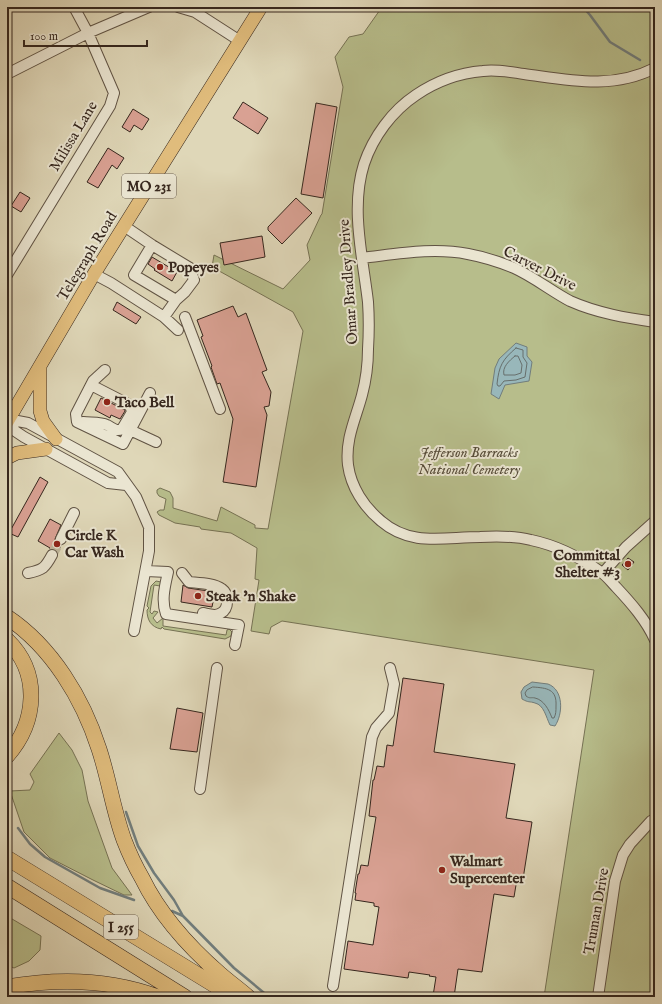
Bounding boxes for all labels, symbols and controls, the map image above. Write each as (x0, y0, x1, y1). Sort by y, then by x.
scale bar (24, 22, 147, 48)
text: 100 m (30, 29, 58, 44)
street label: Milissa Lane (45, 98, 102, 175)
road number: MO 231 (122, 174, 176, 198)
street label: Telegraph Road (53, 207, 122, 304)
street label: Omar Bradley Drive (335, 218, 362, 345)
street label: Carver Drive (500, 242, 580, 295)
place label: Popeyes (168, 258, 220, 277)
marker: Popeyes (155, 262, 165, 272)
place label: Taco Bell (114, 393, 175, 412)
marker: Taco Bell (102, 397, 112, 407)
park label: Jefferson Barracks National Cemetery (418, 443, 520, 479)
place label: Circle K Car Wash (65, 526, 125, 562)
marker: Circle K Car Wash (52, 539, 62, 549)
place label: Committal Shelter #3 (553, 546, 621, 582)
marker: Committal Shelter #3 (623, 559, 633, 569)
place label: Steak 'n Shake (206, 587, 296, 606)
marker: Steak 'n Shake (193, 591, 203, 601)
place label: Walmart Supercenter (449, 852, 525, 888)
marker: Walmart Supercenter (437, 865, 447, 875)
street label: Truman Drive (580, 866, 613, 956)
road number: I 255 (104, 915, 138, 939)

